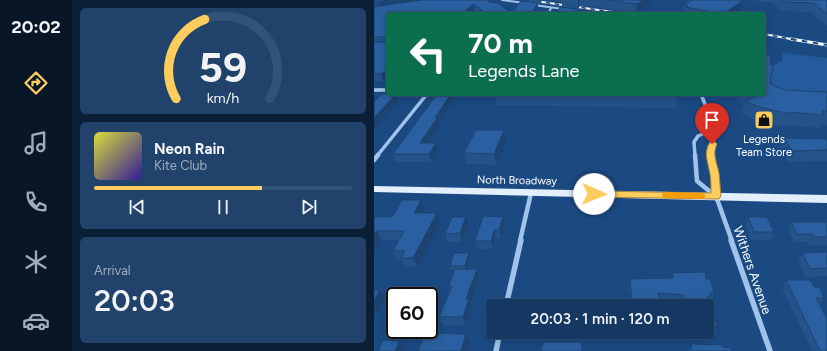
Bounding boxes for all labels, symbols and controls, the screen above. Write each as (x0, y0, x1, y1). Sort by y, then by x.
text: 20:02 (11, 16, 61, 38)
text: 70 m (468, 26, 533, 60)
icon: left (402, 28, 454, 80)
text: 59 (199, 42, 247, 92)
text: Legends Lane (468, 60, 579, 82)
icon: directions (22, 69, 50, 97)
text: km/h (207, 89, 239, 107)
pin (695, 103, 729, 144)
icon: arrive (701, 109, 723, 131)
shop icon: Legends Team Store (753, 109, 775, 131)
icon: music (22, 129, 50, 157)
place label: Legends Team Store (736, 133, 792, 159)
text: Neon Rain (154, 140, 225, 158)
text: Kite Club (154, 158, 207, 173)
street label: North Broadway (477, 173, 557, 188)
position arrow (573, 173, 615, 215)
icon: phone (22, 188, 50, 216)
icon: previous (126, 196, 148, 218)
icon: pause (212, 196, 234, 218)
icon: next (298, 196, 320, 218)
street label: Withers Avenue (730, 224, 775, 316)
icon: climate (22, 248, 50, 276)
text: Arrival (94, 263, 131, 278)
text: 20:03 (94, 282, 175, 319)
speed limit sign: 60 (386, 287, 438, 339)
icon: car (22, 307, 50, 335)
text: 20:03 · 1 min · 120 m (531, 310, 669, 328)

